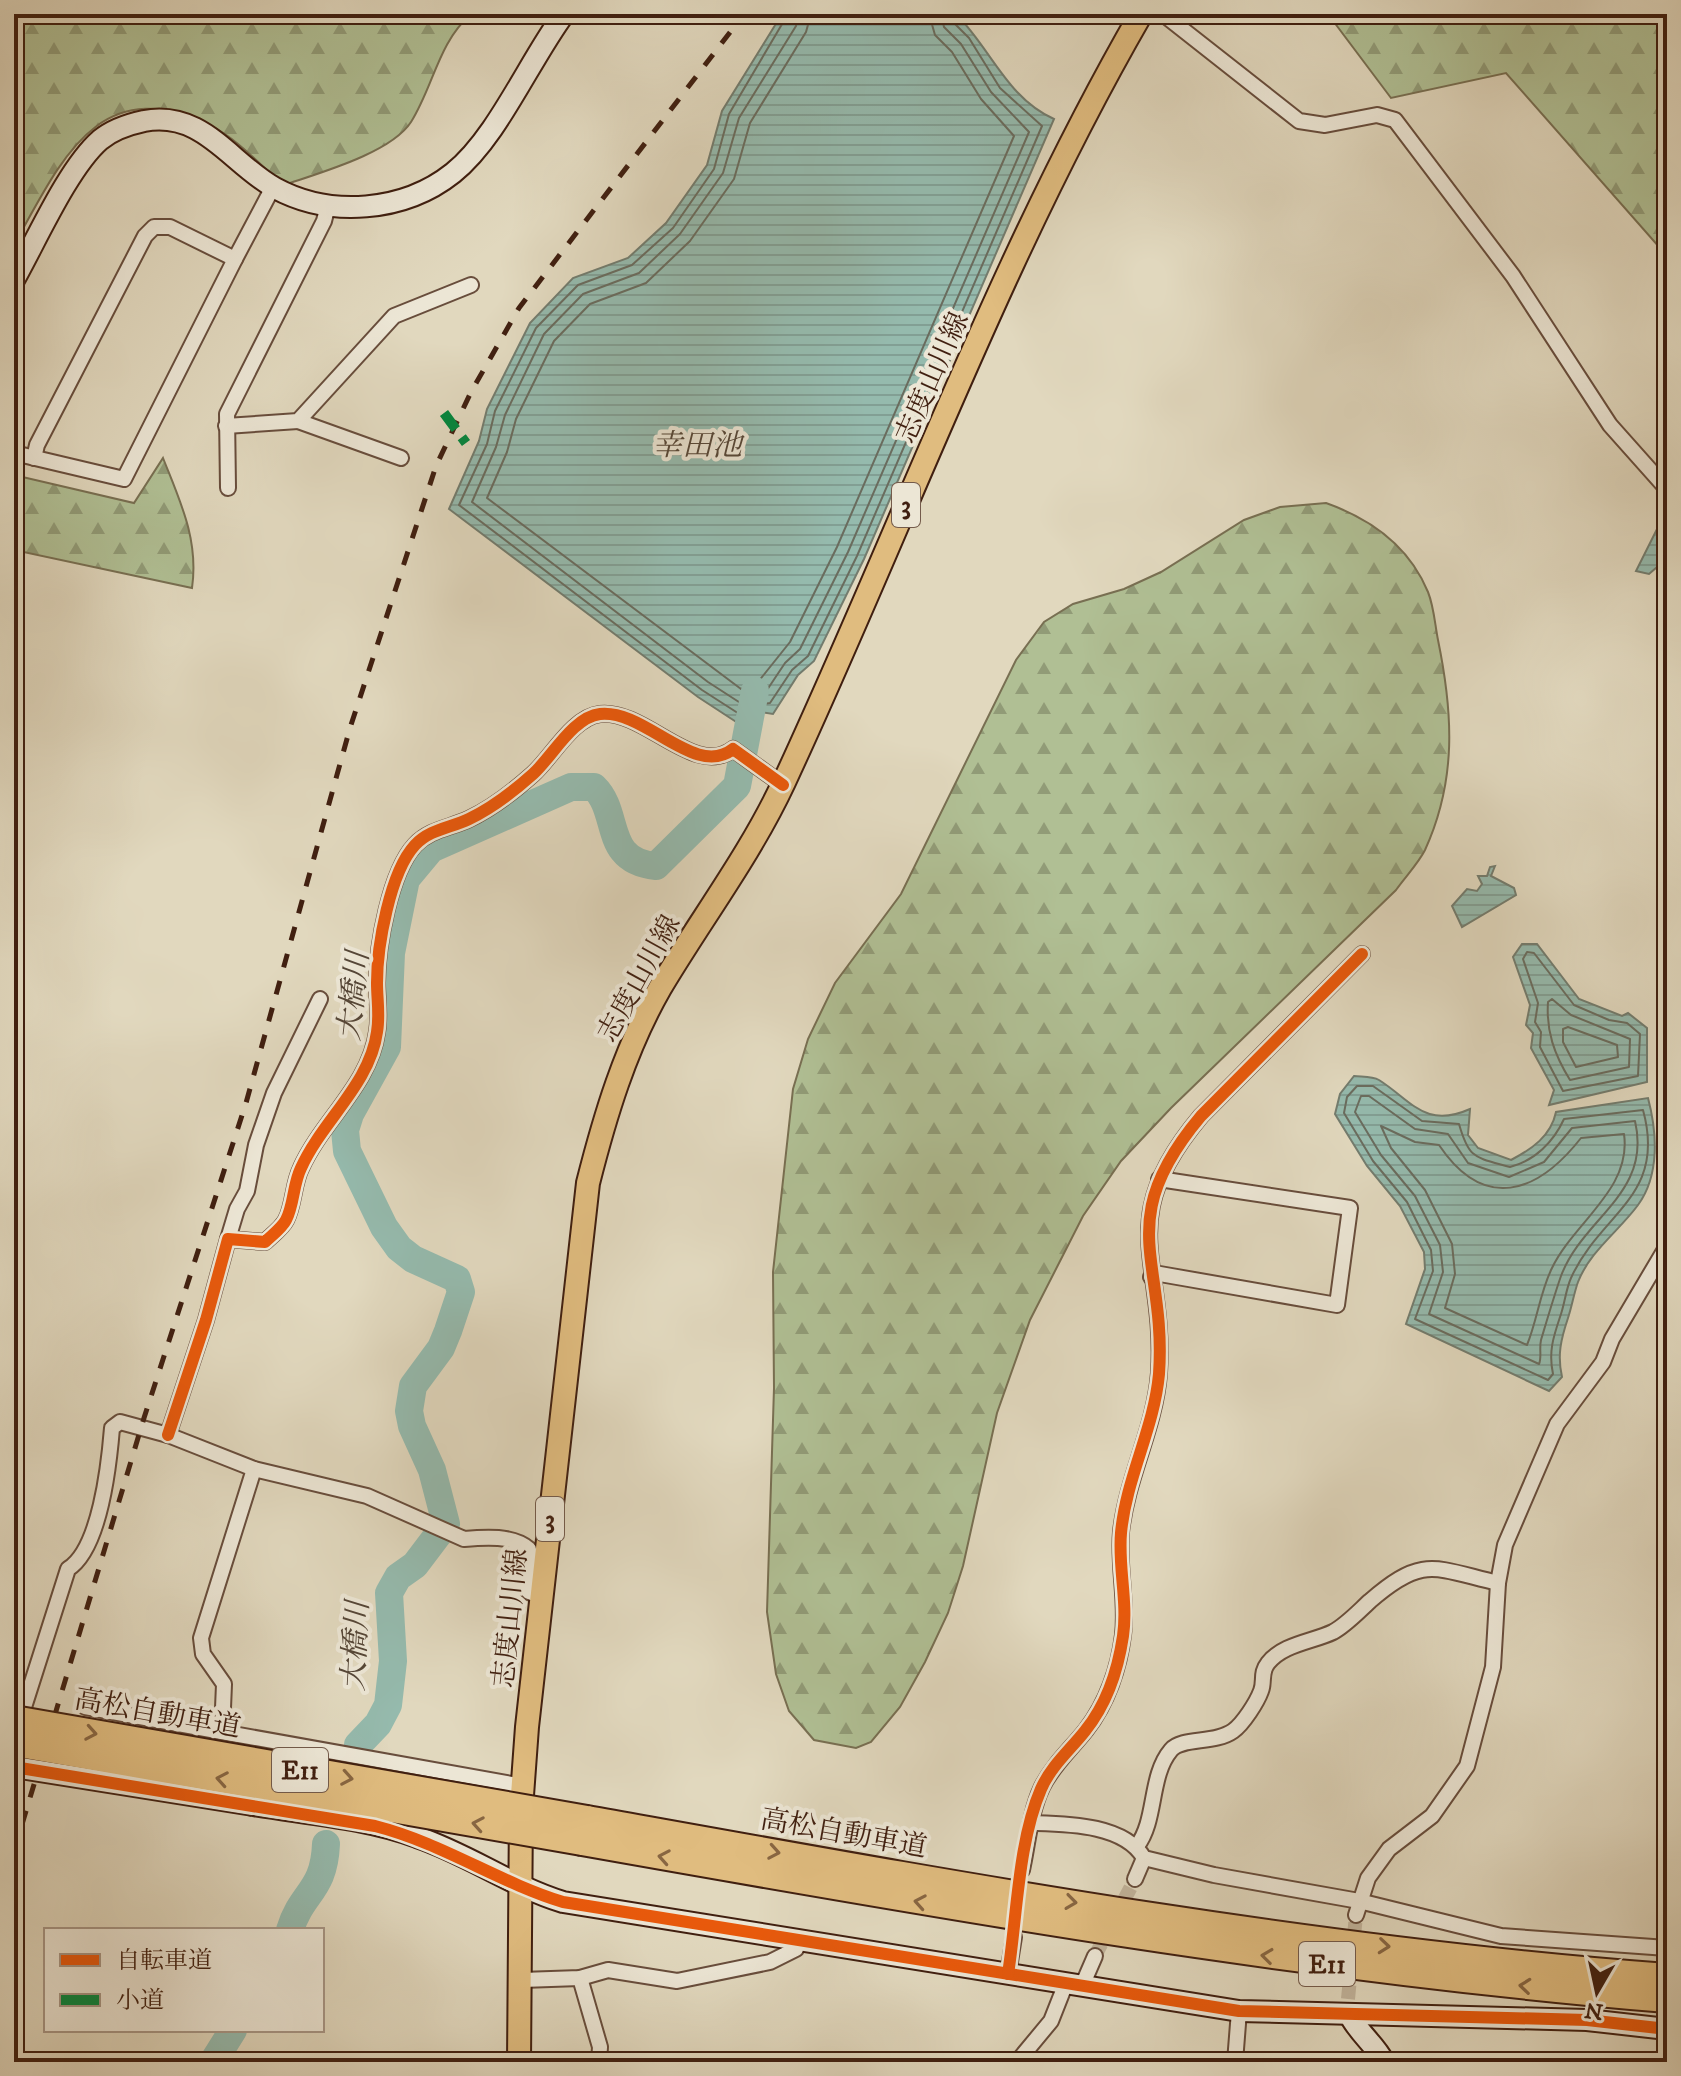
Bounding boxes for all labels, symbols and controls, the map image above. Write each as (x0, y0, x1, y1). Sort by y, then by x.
street label: 志度山川線 (888, 307, 977, 449)
water label: 幸田池 (652, 428, 745, 465)
road number: 3 (892, 483, 920, 527)
street label: 志度山川線 (590, 909, 689, 1048)
water label: 大橋川 (331, 946, 378, 1043)
road number: 3 (536, 1497, 564, 1541)
street label: 志度山川線 (486, 1547, 535, 1690)
water label: 大橋川 (336, 1597, 377, 1692)
street label: 高松自動車道 (72, 1682, 244, 1745)
one-way arrow (84, 1723, 98, 1740)
road number: E11 (272, 1748, 328, 1792)
one-way arrow (340, 1768, 354, 1785)
one-way arrow (215, 1771, 229, 1788)
street label: 高松自動車道 (758, 1802, 930, 1865)
one-way arrow (471, 1816, 485, 1833)
one-way arrow (767, 1843, 780, 1860)
one-way arrow (658, 1849, 671, 1866)
one-way arrow (1064, 1893, 1078, 1910)
one-way arrow (914, 1895, 927, 1912)
legend (44, 1928, 324, 2032)
one-way arrow (1378, 1938, 1391, 1955)
road number: E11 (1299, 1942, 1355, 1986)
text: 自転車道 (116, 1946, 212, 1976)
one-way arrow (1260, 1948, 1273, 1965)
north arrow (1557, 1952, 1637, 2032)
one-way arrow (1518, 1977, 1531, 1994)
text: 小道 (116, 1986, 164, 2016)
text: N (1583, 1996, 1605, 2025)

